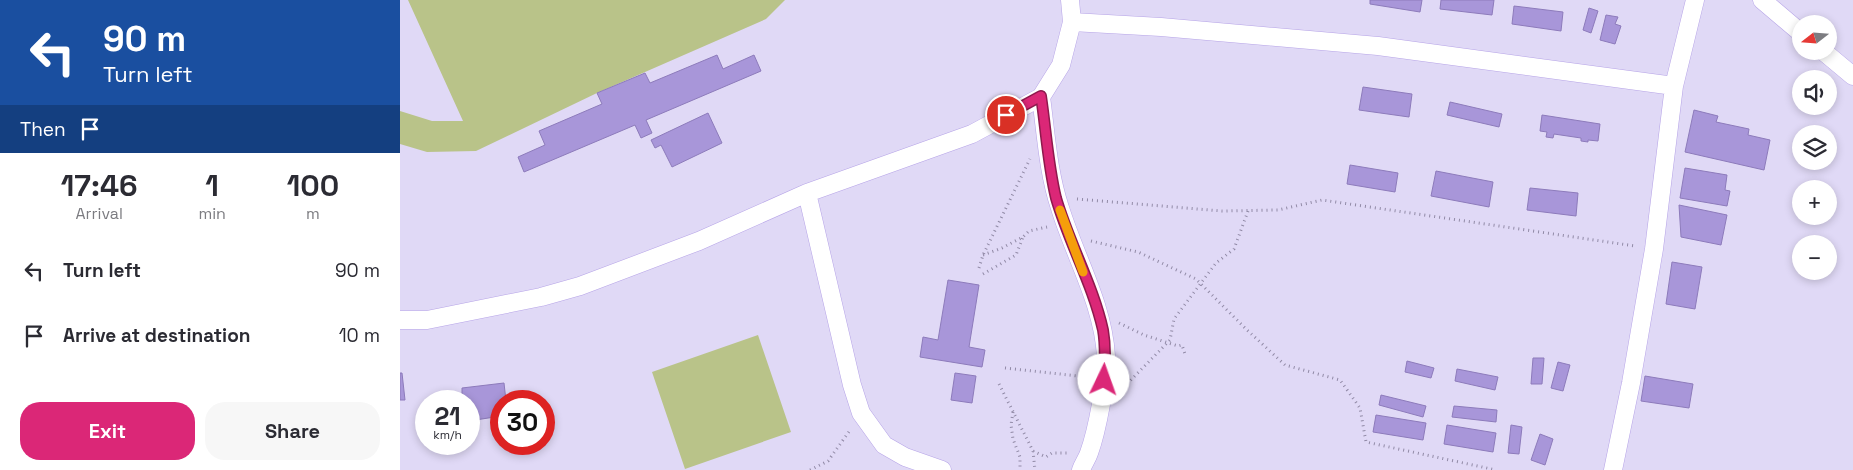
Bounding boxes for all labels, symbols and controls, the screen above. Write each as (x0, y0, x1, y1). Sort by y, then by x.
north arrow (1792, 15, 1838, 60)
map controls (1792, 15, 1837, 280)
text: 90 m (103, 17, 186, 61)
icon: left (20, 20, 85, 85)
text: Turn left (103, 60, 193, 88)
button: sound (1792, 70, 1837, 115)
pin (985, 94, 1027, 136)
icon: arrive (992, 101, 1020, 129)
icon: arrive (76, 115, 104, 143)
text: Then (20, 117, 66, 142)
button: layers (1792, 125, 1837, 170)
text: 17:46 (61, 166, 138, 205)
text: 1 (205, 166, 219, 205)
text: 100 (287, 166, 339, 205)
button: + (1792, 180, 1837, 225)
text: Arrival (75, 203, 123, 224)
text: min (198, 203, 226, 224)
text: m (306, 203, 320, 224)
button: − (1792, 235, 1837, 280)
icon: left (20, 257, 48, 285)
text: Turn left (63, 258, 141, 283)
text: 90 m (335, 258, 380, 283)
icon: arrive (20, 322, 48, 350)
text: Arrive at destination (63, 323, 251, 348)
text: 10 m (339, 323, 380, 348)
position arrow (1077, 353, 1129, 405)
speed limit sign: 30 (490, 390, 555, 455)
text: 21 (434, 400, 461, 432)
button: Exit (20, 402, 195, 460)
button: Share (205, 402, 380, 460)
text: km/h (433, 427, 462, 443)

